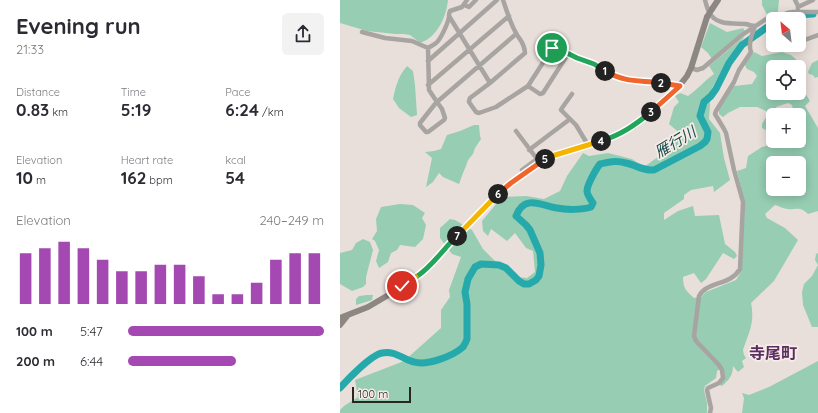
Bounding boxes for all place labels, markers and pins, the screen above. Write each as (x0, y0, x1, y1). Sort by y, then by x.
pin (535, 31, 569, 65)
pin: 1 (595, 61, 615, 81)
pin: 2 (651, 73, 671, 93)
pin: 3 (641, 102, 661, 122)
pin: 4 (591, 131, 611, 151)
pin: 5 (535, 149, 555, 169)
pin: 6 (488, 184, 508, 204)
pin: 7 (447, 226, 467, 246)
pin (385, 269, 419, 303)

